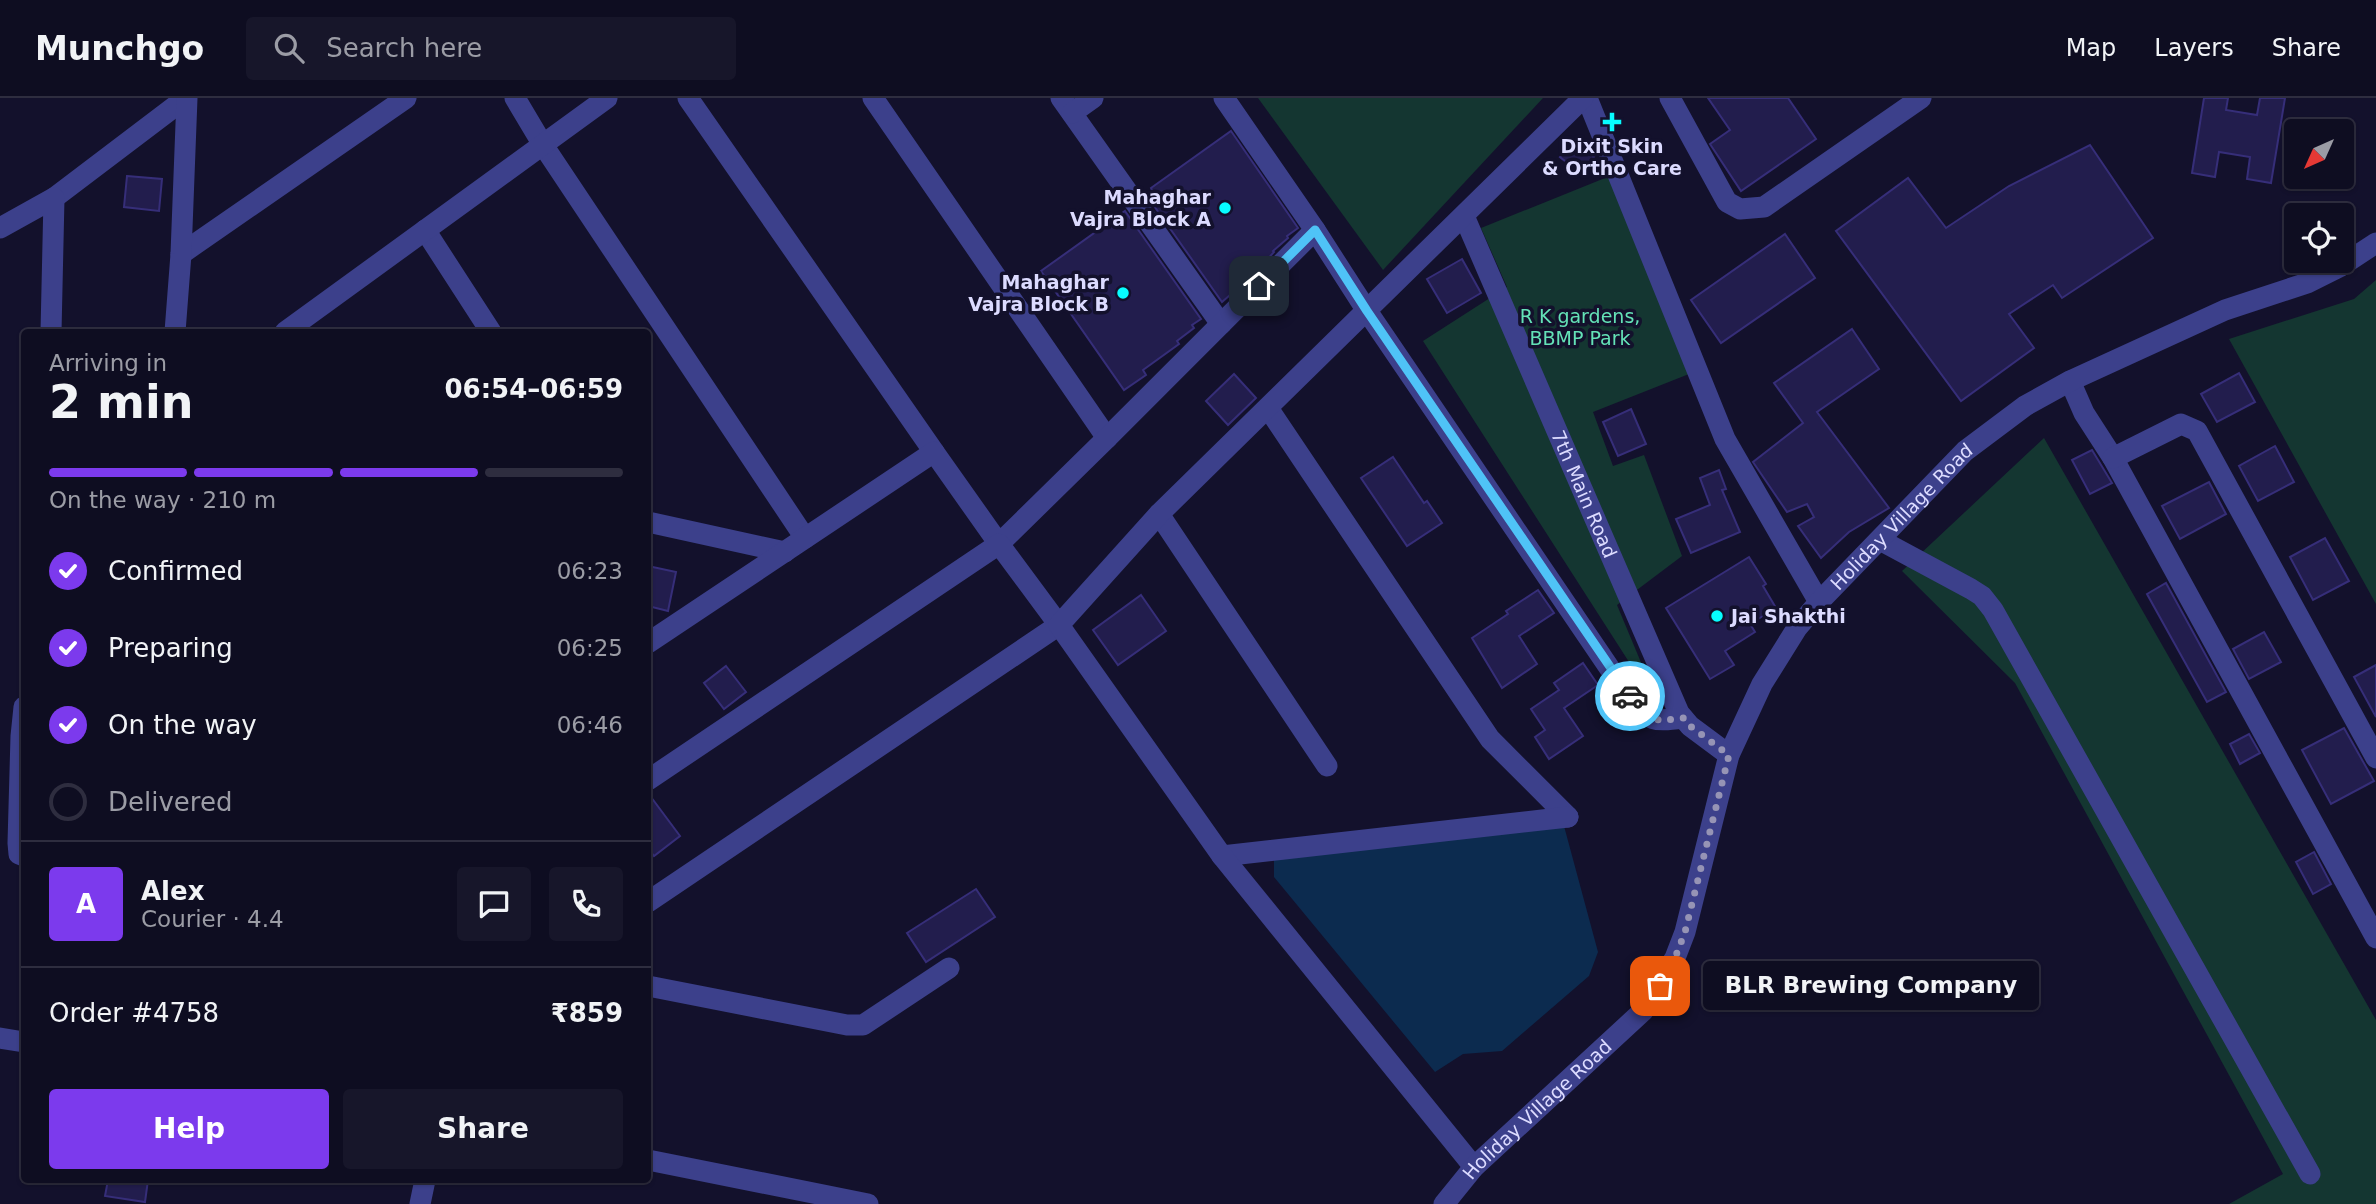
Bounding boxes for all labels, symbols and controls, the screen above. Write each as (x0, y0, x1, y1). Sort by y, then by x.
search box (246, 17, 736, 80)
text: Munchgo (35, 29, 204, 68)
icon: search (270, 29, 308, 67)
text: Search here (326, 33, 482, 63)
text: Map (2066, 34, 2116, 62)
text: Layers (2154, 34, 2234, 62)
text: Share (2272, 34, 2341, 62)
marker: Dixit Skin & Ortho Care (1602, 112, 1622, 132)
north arrow (2284, 119, 2354, 189)
map controls (2284, 119, 2354, 273)
place label: Dixit Skin & Ortho Care (1542, 135, 1682, 179)
place label: Mahaghar Vajra Block A (1070, 186, 1212, 230)
marker: Mahaghar Vajra Block A (1217, 200, 1233, 216)
button: locate (2284, 203, 2354, 273)
pin (1229, 256, 1289, 316)
icon: home (1240, 267, 1278, 305)
place label: Mahaghar Vajra Block B (968, 271, 1110, 315)
marker: Mahaghar Vajra Block B (1115, 285, 1131, 301)
park label: R K gardens, BBMP Park (1520, 305, 1640, 349)
text: Arriving in (49, 350, 167, 376)
text: 06:54–06:59 (444, 374, 623, 404)
text: 2 min (49, 375, 193, 429)
street label: 7th Main Road (1547, 427, 1622, 561)
street label: Holiday Village Road (1826, 438, 1977, 594)
text: On the way · 210 m (49, 487, 276, 513)
icon: check (49, 552, 87, 590)
text: Confirmed (108, 556, 243, 586)
text: 06:23 (557, 558, 623, 584)
place label: Jai Shakthi (1729, 605, 1846, 627)
marker: Jai Shakthi (1709, 608, 1725, 624)
icon: check (49, 629, 87, 667)
text: Preparing (108, 633, 233, 663)
text: 06:25 (557, 635, 623, 661)
courier (1595, 661, 1665, 731)
icon: car (1611, 677, 1649, 715)
icon: check (49, 706, 87, 744)
text: On the way (108, 710, 257, 740)
text: 06:46 (557, 712, 623, 738)
text: Delivered (108, 787, 232, 817)
button: chat (457, 867, 531, 941)
button: phone (549, 867, 623, 941)
text: Alex (141, 876, 204, 906)
text: A (76, 889, 96, 919)
text: Courier · 4.4 (141, 906, 284, 932)
pin (1630, 956, 1690, 1016)
callout: BLR Brewing Company (1702, 962, 2038, 1010)
icon: bag (1641, 967, 1679, 1005)
text: BLR Brewing Company (1725, 972, 2017, 998)
text: Order #4758 (49, 998, 219, 1028)
text: ₹859 (551, 998, 623, 1028)
street label: Holiday Village Road (1458, 1035, 1616, 1183)
button: Help (49, 1089, 329, 1169)
button: Share (343, 1089, 623, 1169)

